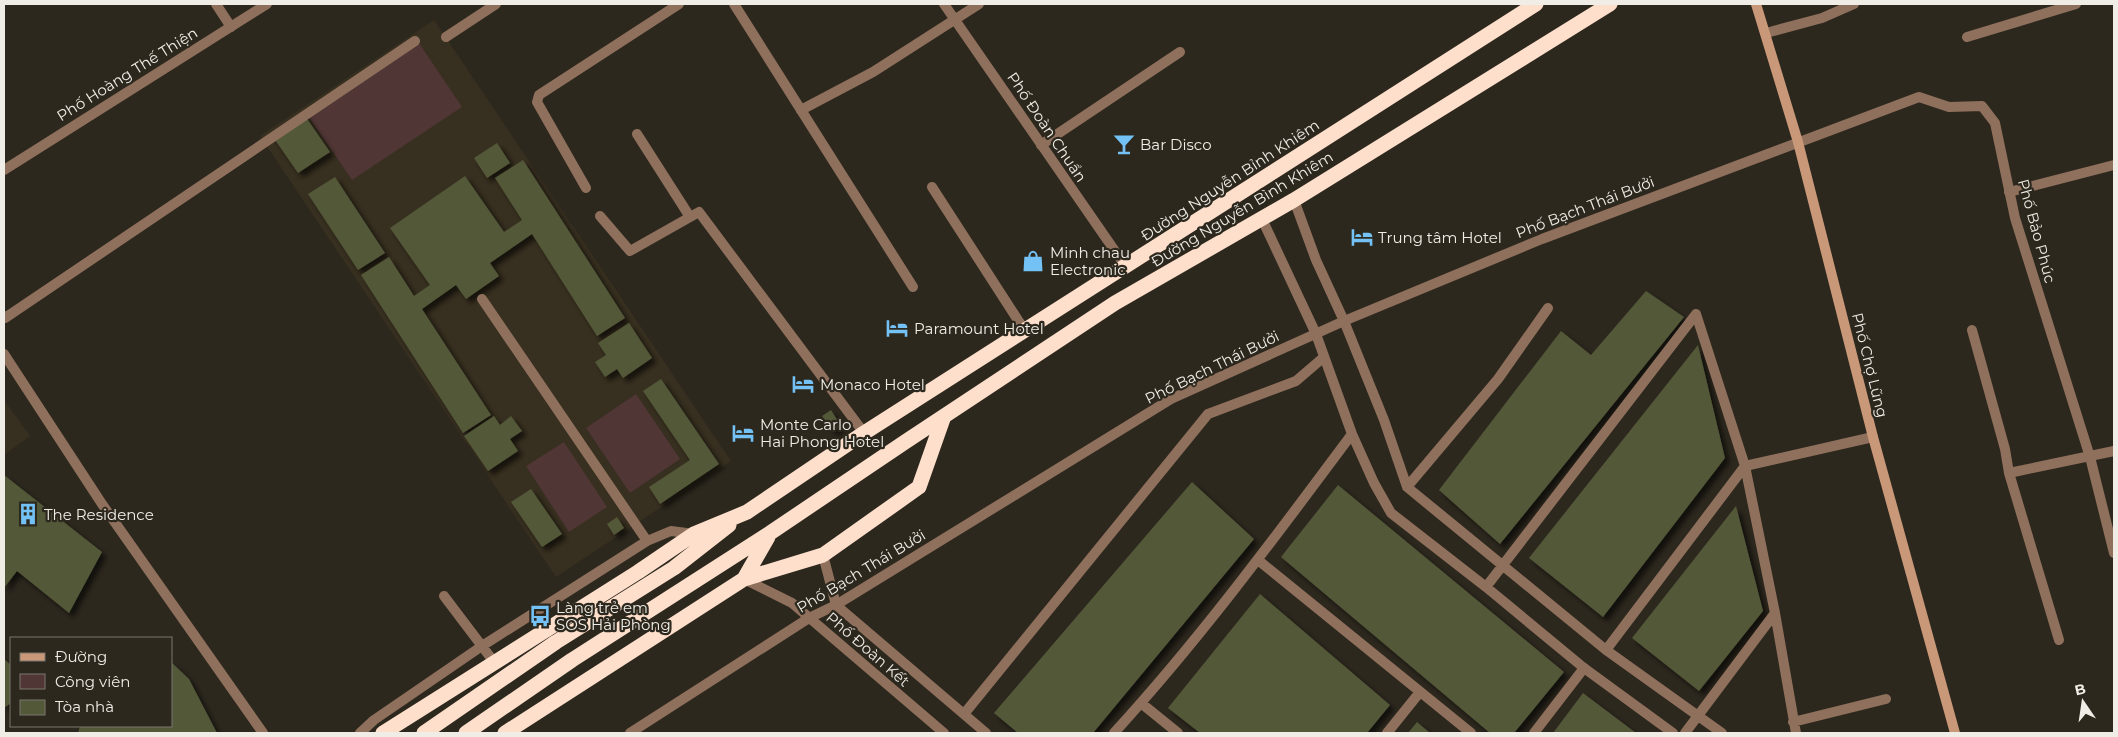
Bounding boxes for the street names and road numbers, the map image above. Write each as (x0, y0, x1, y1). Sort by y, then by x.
street label: Phố Hoàng Thế Thiện (53, 23, 201, 125)
street label: Phố Đoàn Chuẩn (1003, 68, 1091, 186)
street label: Đường Nguyễn Bỉnh Khiêm (1137, 115, 1323, 245)
street label: Đường Nguyễn Bình Khiêm (1148, 147, 1336, 271)
street label: Phố Bạch Thái Bưởi (1513, 172, 1657, 242)
street label: Phố Bảo Phúc (2014, 177, 2060, 285)
street label: Phố Chợ Lũng (1848, 311, 1892, 419)
street label: Phố Bạch Thái Bưởi (1142, 326, 1282, 408)
street label: Phố Bạch Thái Bưởi (793, 525, 929, 617)
street label: Phố Đoàn Kết (822, 608, 914, 690)

